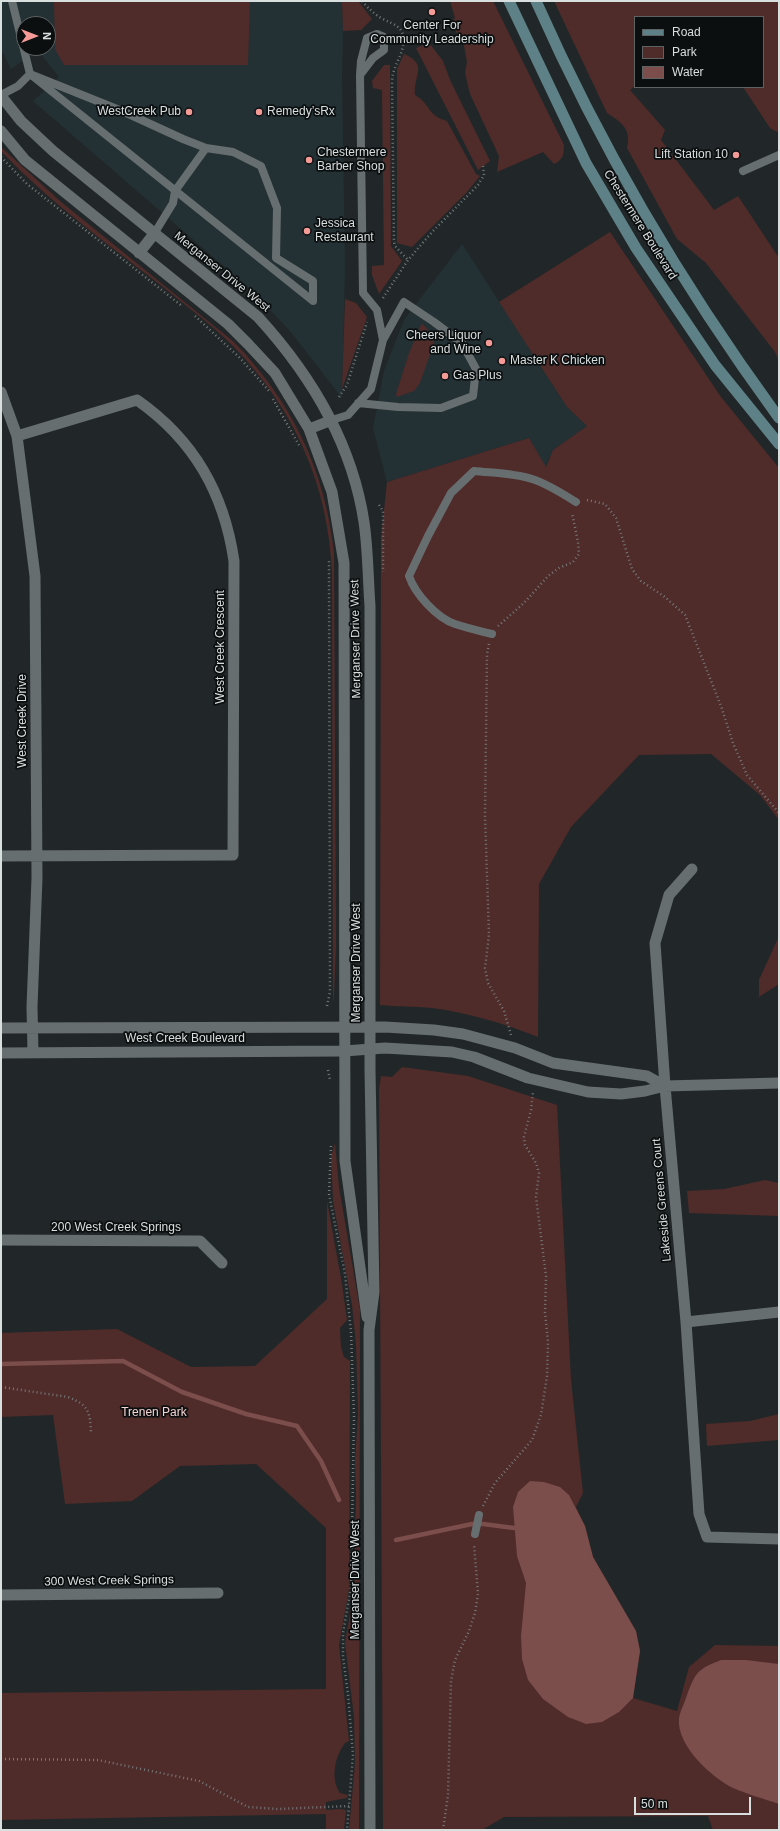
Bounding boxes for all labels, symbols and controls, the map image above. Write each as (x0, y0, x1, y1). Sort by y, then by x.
marker: Center For Community Leadership (427, 7, 437, 17)
north arrow (16, 16, 56, 56)
legend (634, 16, 764, 88)
place label: Center For Community Leadership (370, 19, 494, 47)
text: Road (672, 25, 701, 39)
text: N (41, 32, 53, 40)
text: Park (672, 45, 697, 59)
text: Water (672, 65, 704, 79)
place label: WestCreek Pub (97, 105, 181, 119)
place label: Remedy’sRx (267, 105, 335, 119)
marker: WestCreek Pub (184, 107, 194, 117)
marker: Remedy’sRx (254, 107, 264, 117)
place label: Chestermere Barber Shop (317, 146, 386, 174)
place label: Lift Station 10 (655, 148, 728, 162)
marker: Lift Station 10 (731, 150, 741, 160)
marker: Chestermere Barber Shop (304, 155, 314, 165)
street label: Chestermere Boulevard (600, 167, 680, 283)
place label: Jessica Restaurant (315, 217, 374, 245)
marker: Jessica Restaurant (302, 226, 312, 236)
street label: Merganser Drive West (171, 229, 273, 315)
place label: Cheers Liquor and Wine (406, 329, 481, 357)
marker: Cheers Liquor and Wine (484, 338, 494, 348)
place label: Master K Chicken (510, 354, 605, 368)
marker: Master K Chicken (497, 356, 507, 366)
place label: Gas Plus (453, 369, 502, 383)
marker: Gas Plus (440, 371, 450, 381)
street label: Merganser Drive West (348, 579, 364, 699)
street label: West Creek Crescent (214, 590, 228, 704)
street label: West Creek Drive (16, 674, 30, 768)
street label: Merganser Drive West (350, 903, 364, 1023)
street label: West Creek Boulevard (125, 1032, 245, 1046)
street label: Lakeside Greens Court (649, 1138, 675, 1262)
street label: 200 West Creek Springs (51, 1221, 181, 1235)
park label: Trenen Park (121, 1406, 187, 1420)
street label: Merganser Drive West (349, 1520, 363, 1640)
street label: 300 West Creek Springs (44, 1573, 174, 1589)
scale bar (636, 1789, 753, 1815)
text: 50 m (641, 1797, 668, 1811)

